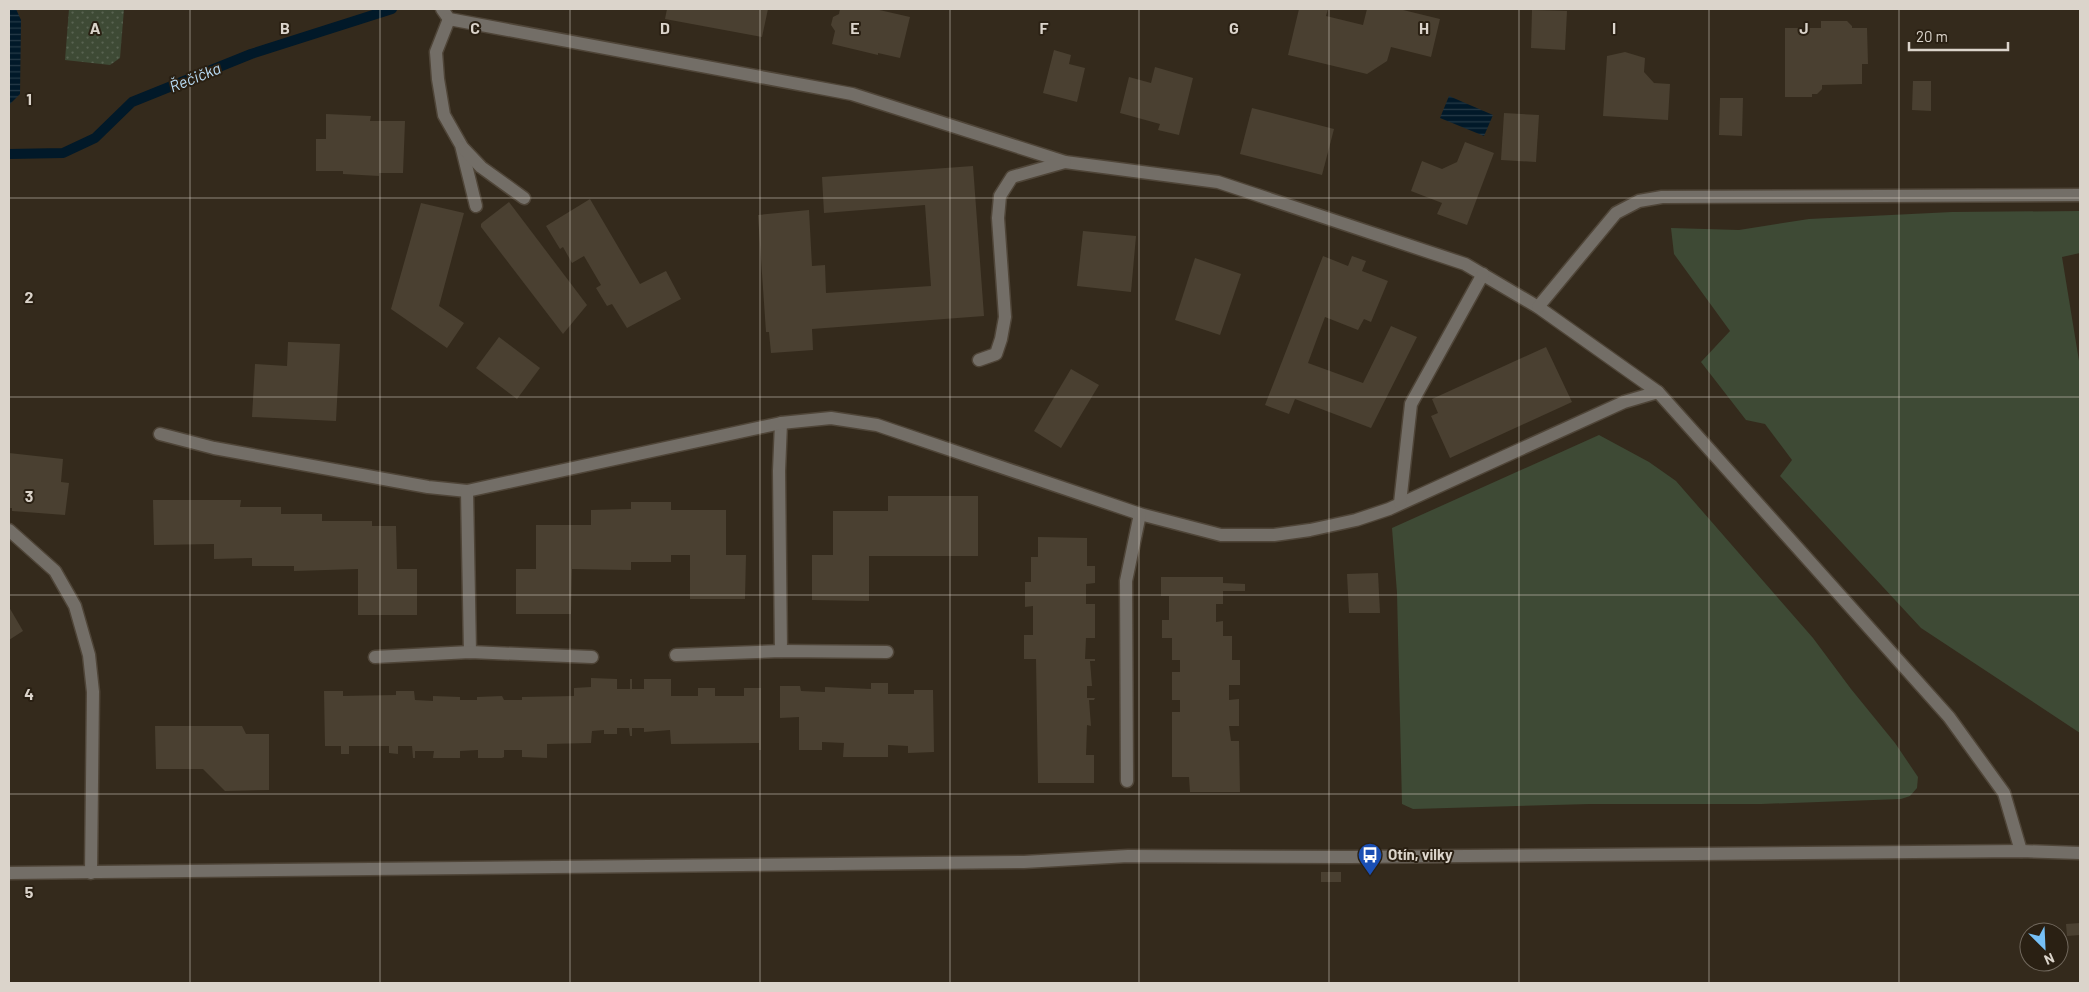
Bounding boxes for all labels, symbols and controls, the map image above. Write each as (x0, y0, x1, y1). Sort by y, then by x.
text: A (90, 18, 101, 37)
text: B (280, 18, 290, 37)
text: C (470, 18, 480, 37)
text: D (660, 18, 670, 37)
text: E (850, 18, 860, 37)
text: F (1040, 18, 1049, 37)
text: G (1229, 18, 1239, 37)
text: H (1419, 18, 1429, 37)
text: I (1612, 18, 1616, 37)
text: J (1799, 18, 1809, 37)
scale bar (1909, 20, 2008, 52)
text: 20 m (1916, 27, 1948, 45)
water label: Řečička (166, 58, 223, 95)
text: 1 (26, 89, 32, 108)
text: 2 (25, 287, 34, 306)
text: 3 (25, 486, 33, 505)
text: 4 (24, 684, 34, 703)
bus stop icon: Otín, vilky (1357, 842, 1383, 876)
place label: Otín, vilky (1388, 845, 1453, 863)
text: 5 (25, 882, 34, 901)
north arrow (2019, 922, 2069, 972)
text: N (2042, 950, 2057, 969)

